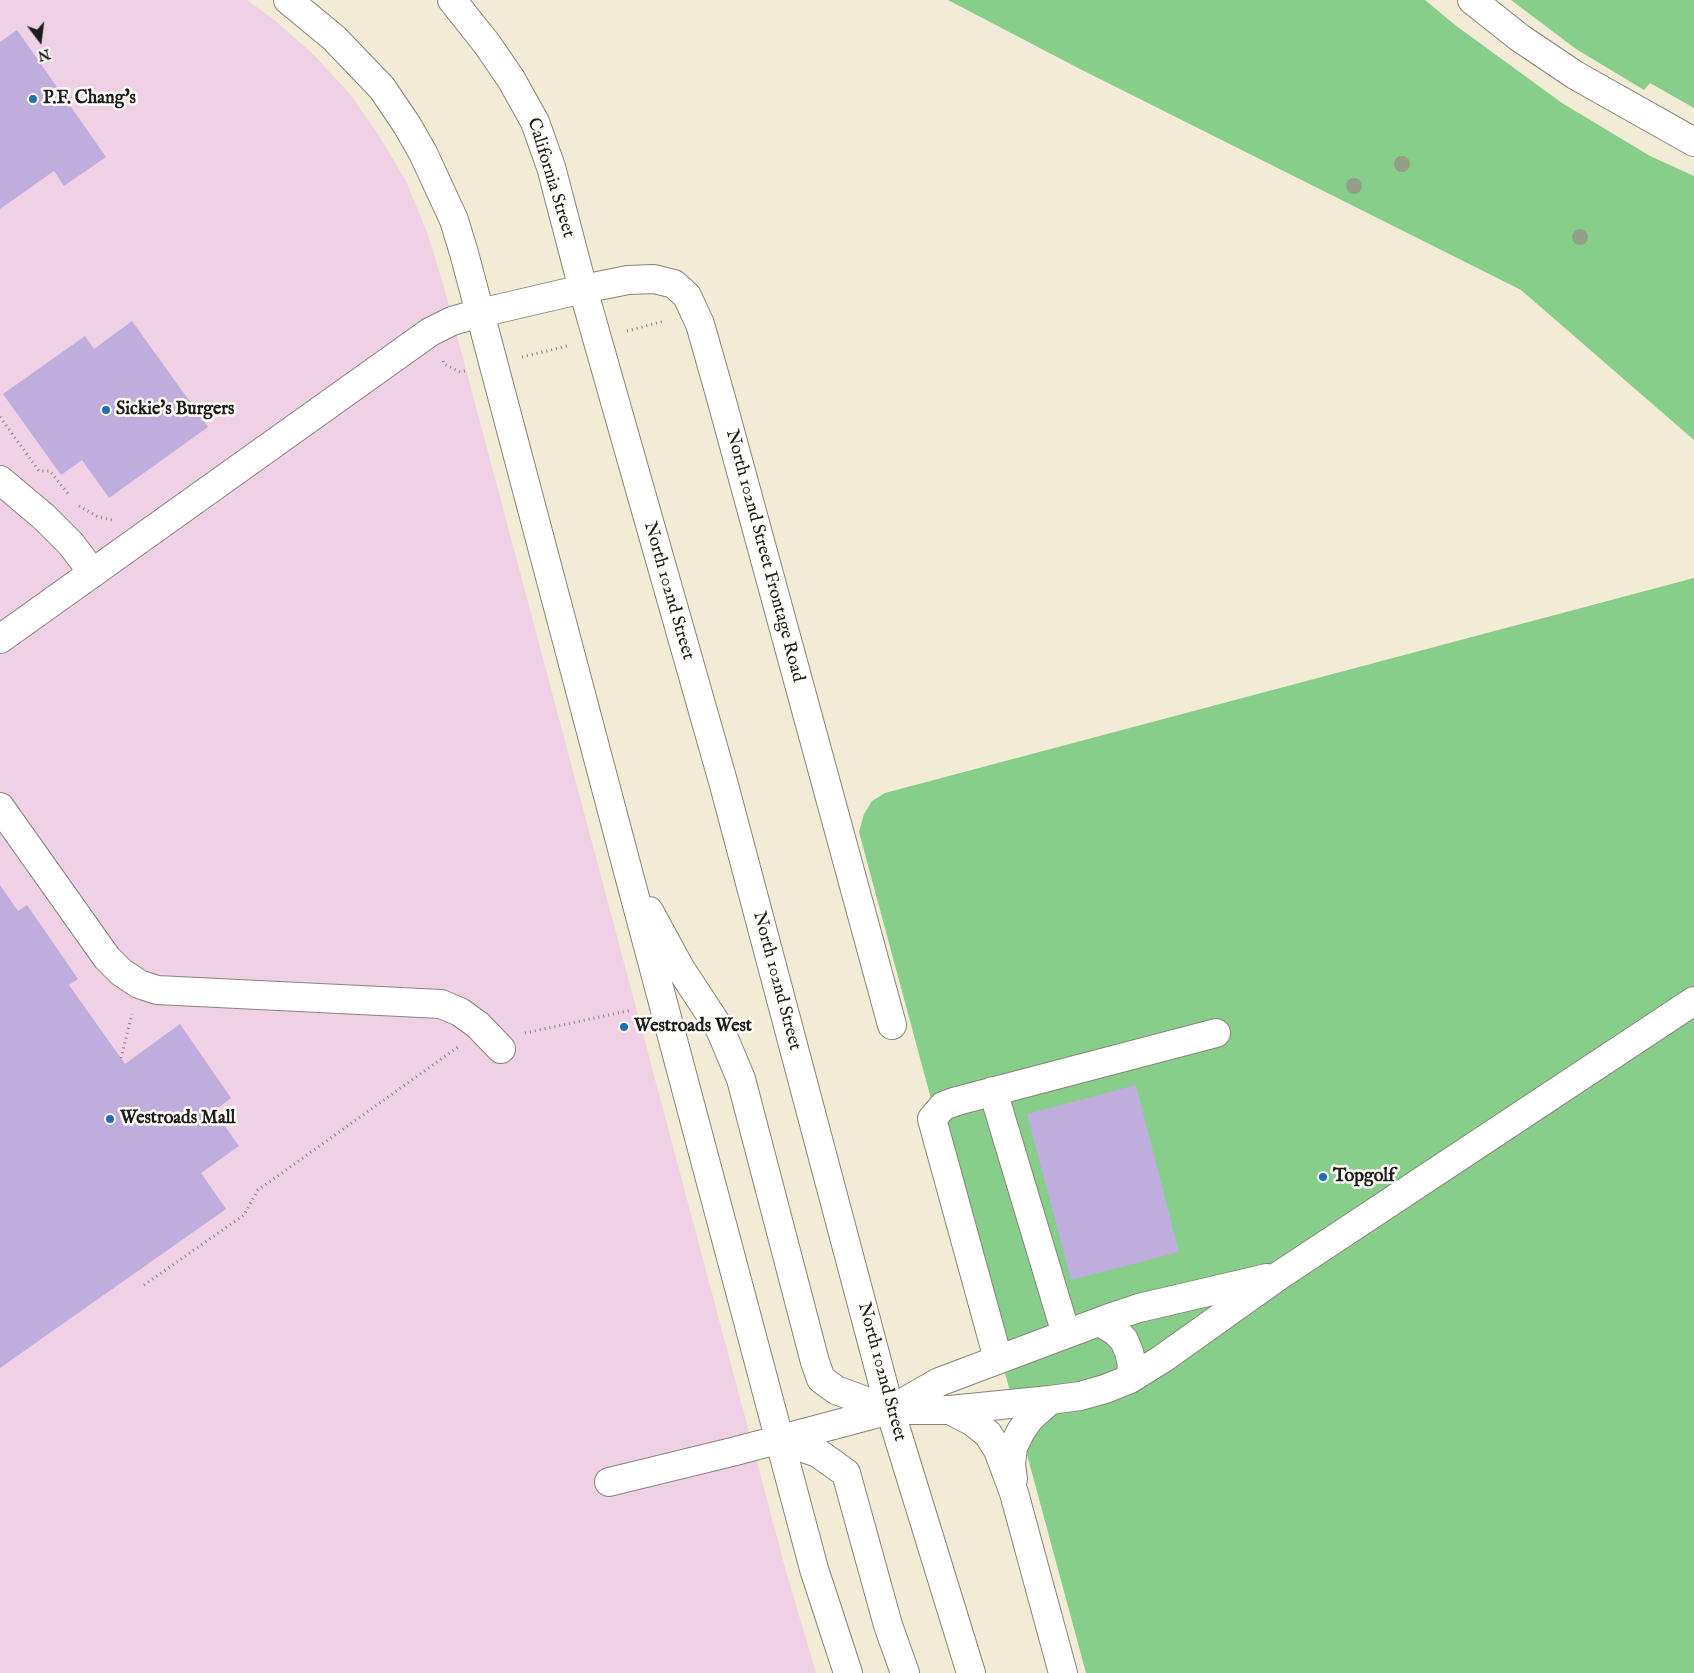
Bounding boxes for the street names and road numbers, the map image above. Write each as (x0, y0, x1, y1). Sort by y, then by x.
street label: California Street (522, 116, 578, 240)
street label: North 102nd Street Frontage Road (720, 428, 808, 684)
street label: North 102nd Street (638, 519, 698, 663)
street label: North 102nd Street (747, 909, 805, 1053)
street label: North 102nd Street (852, 1300, 910, 1444)

